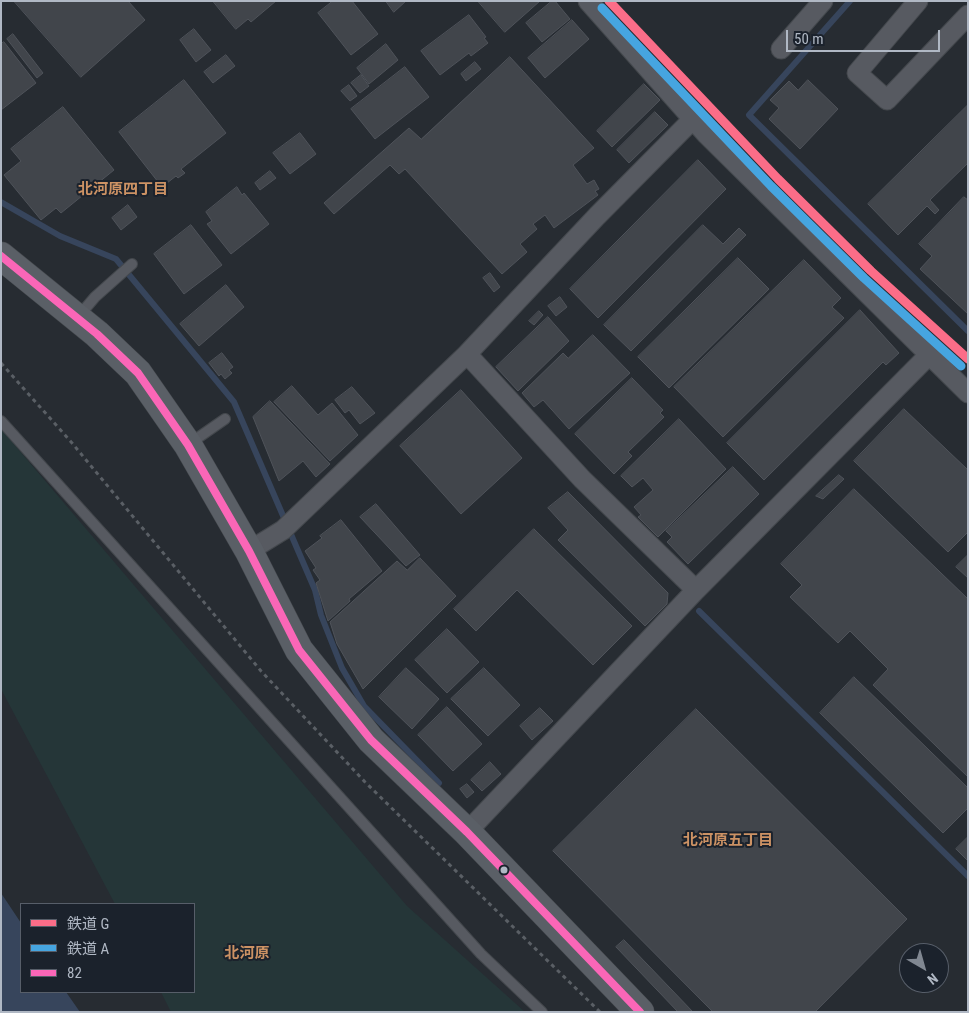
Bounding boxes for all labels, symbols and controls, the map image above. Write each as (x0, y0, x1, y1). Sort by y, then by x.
scale bar (789, 20, 943, 52)
text: 50 m (794, 30, 824, 48)
district label: 北河原四丁目 (78, 181, 168, 199)
district label: 北河原五丁目 (683, 832, 773, 850)
unlabelled marker (499, 865, 509, 875)
legend (20, 903, 195, 993)
text: 鉄道 G (67, 915, 109, 933)
text: 鉄道 A (67, 940, 109, 958)
north arrow (899, 943, 949, 993)
district label: 北河原 (225, 945, 269, 963)
text: 82 (67, 964, 82, 982)
text: N (924, 970, 941, 988)

